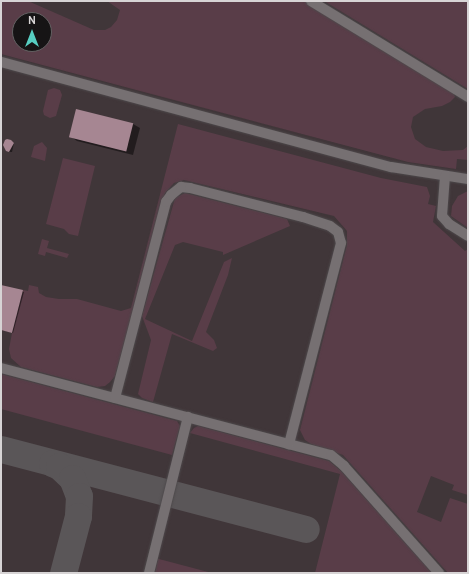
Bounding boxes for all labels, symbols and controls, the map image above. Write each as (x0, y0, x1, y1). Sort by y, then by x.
north arrow (12, 12, 52, 52)
text: N (28, 14, 36, 28)

